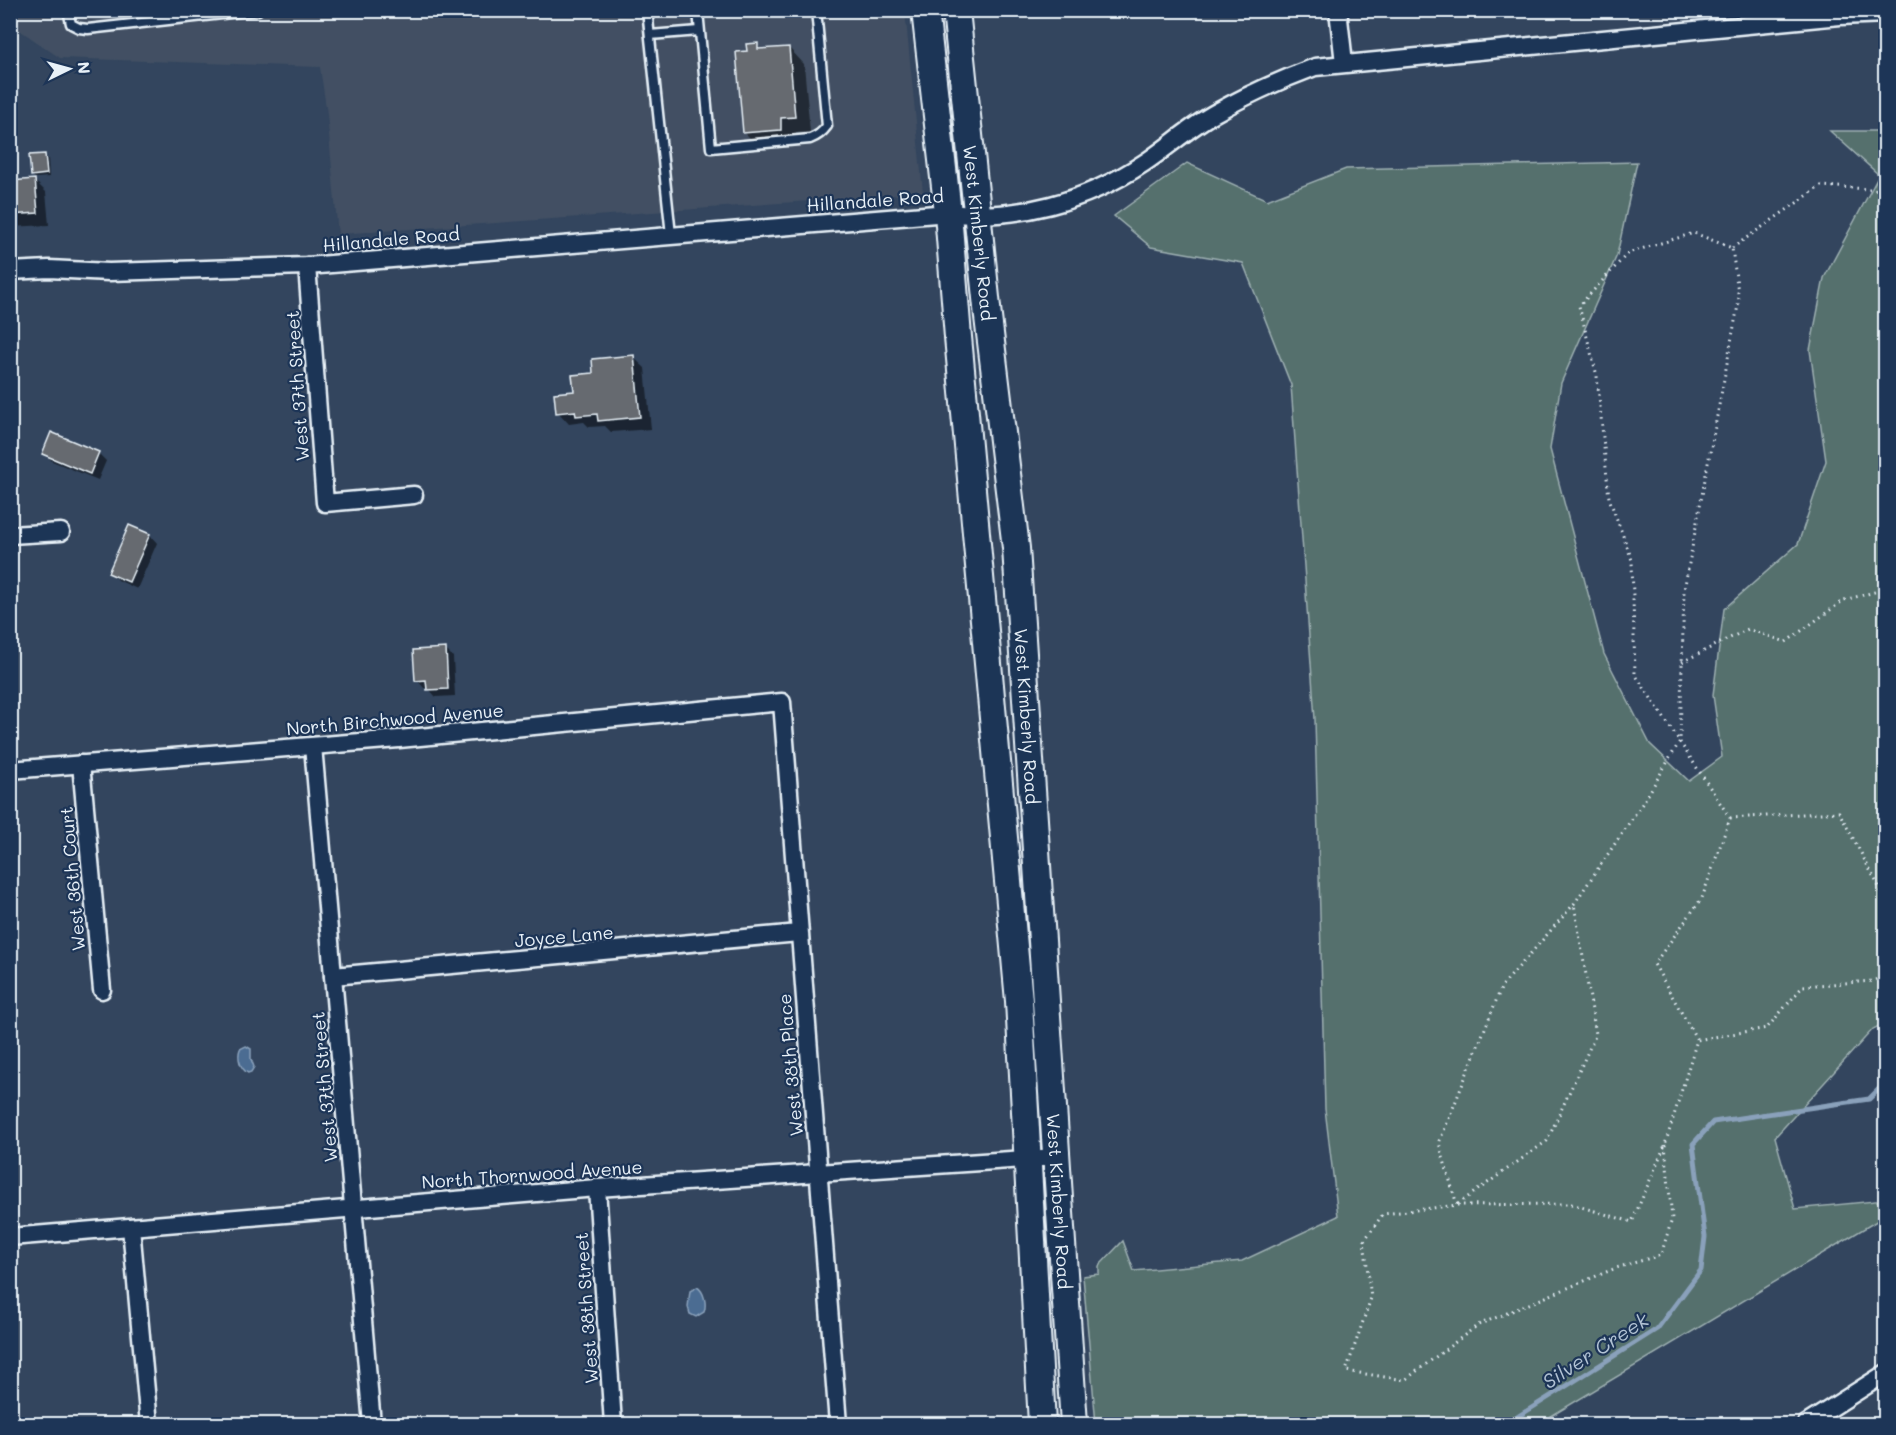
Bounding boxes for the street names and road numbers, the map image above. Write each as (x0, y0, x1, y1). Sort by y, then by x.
street label: West Kimberly Road (958, 144, 1000, 322)
street label: Hillandale Road (806, 183, 944, 217)
street label: Hillandale Road (321, 221, 461, 257)
street label: West 37th Street (280, 310, 314, 462)
street label: West Kimberly Road (1009, 627, 1045, 805)
street label: North Birchwood Avenue (285, 698, 505, 740)
street label: West 36th Court (54, 806, 90, 952)
street label: Joyce Lane (514, 920, 614, 952)
street label: West 38th Place (772, 993, 808, 1137)
street label: West 37th Street (305, 1011, 343, 1163)
street label: West Kimberly Road (1041, 1112, 1077, 1290)
street label: North Thornwood Avenue (421, 1154, 643, 1194)
street label: West 38th Street (569, 1231, 603, 1385)

